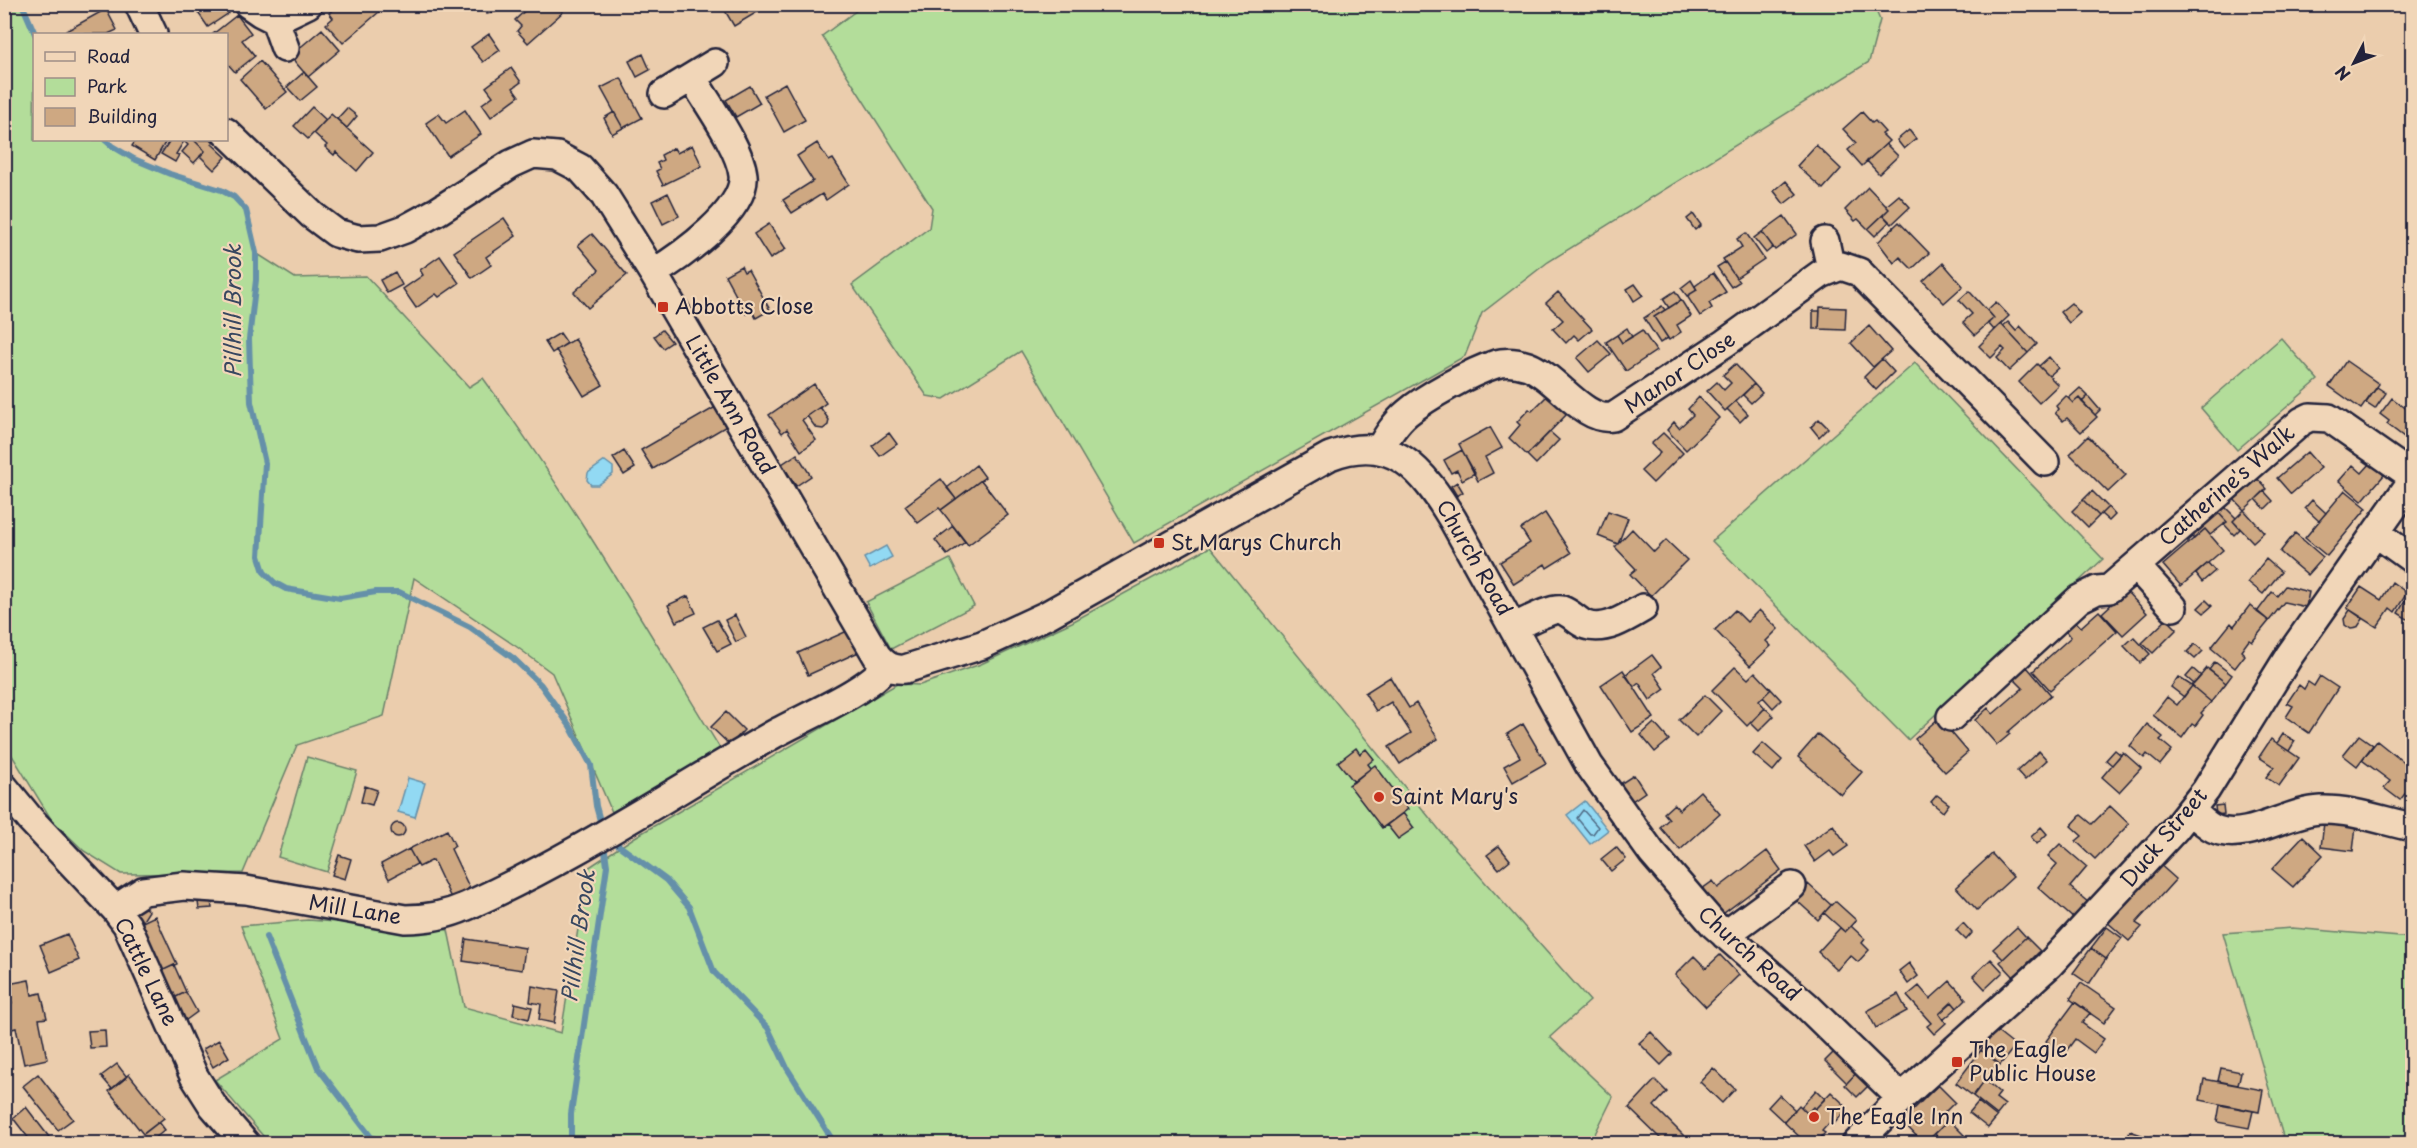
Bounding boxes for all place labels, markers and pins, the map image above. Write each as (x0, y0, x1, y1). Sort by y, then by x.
place label: Abbotts Close (675, 289, 814, 321)
marker: Abbotts Close (656, 300, 670, 314)
place label: St Marys Church (1171, 525, 1342, 557)
marker: St Marys Church (1152, 536, 1166, 550)
place label: Saint Mary's (1391, 779, 1518, 811)
marker: Saint Mary's (1372, 790, 1386, 804)
place label: The Eagle Public House (1969, 1032, 2096, 1088)
marker: The Eagle Public House (1950, 1055, 1964, 1069)
place label: The Eagle Inn (1826, 1099, 1963, 1131)
marker: The Eagle Inn (1807, 1110, 1821, 1124)

